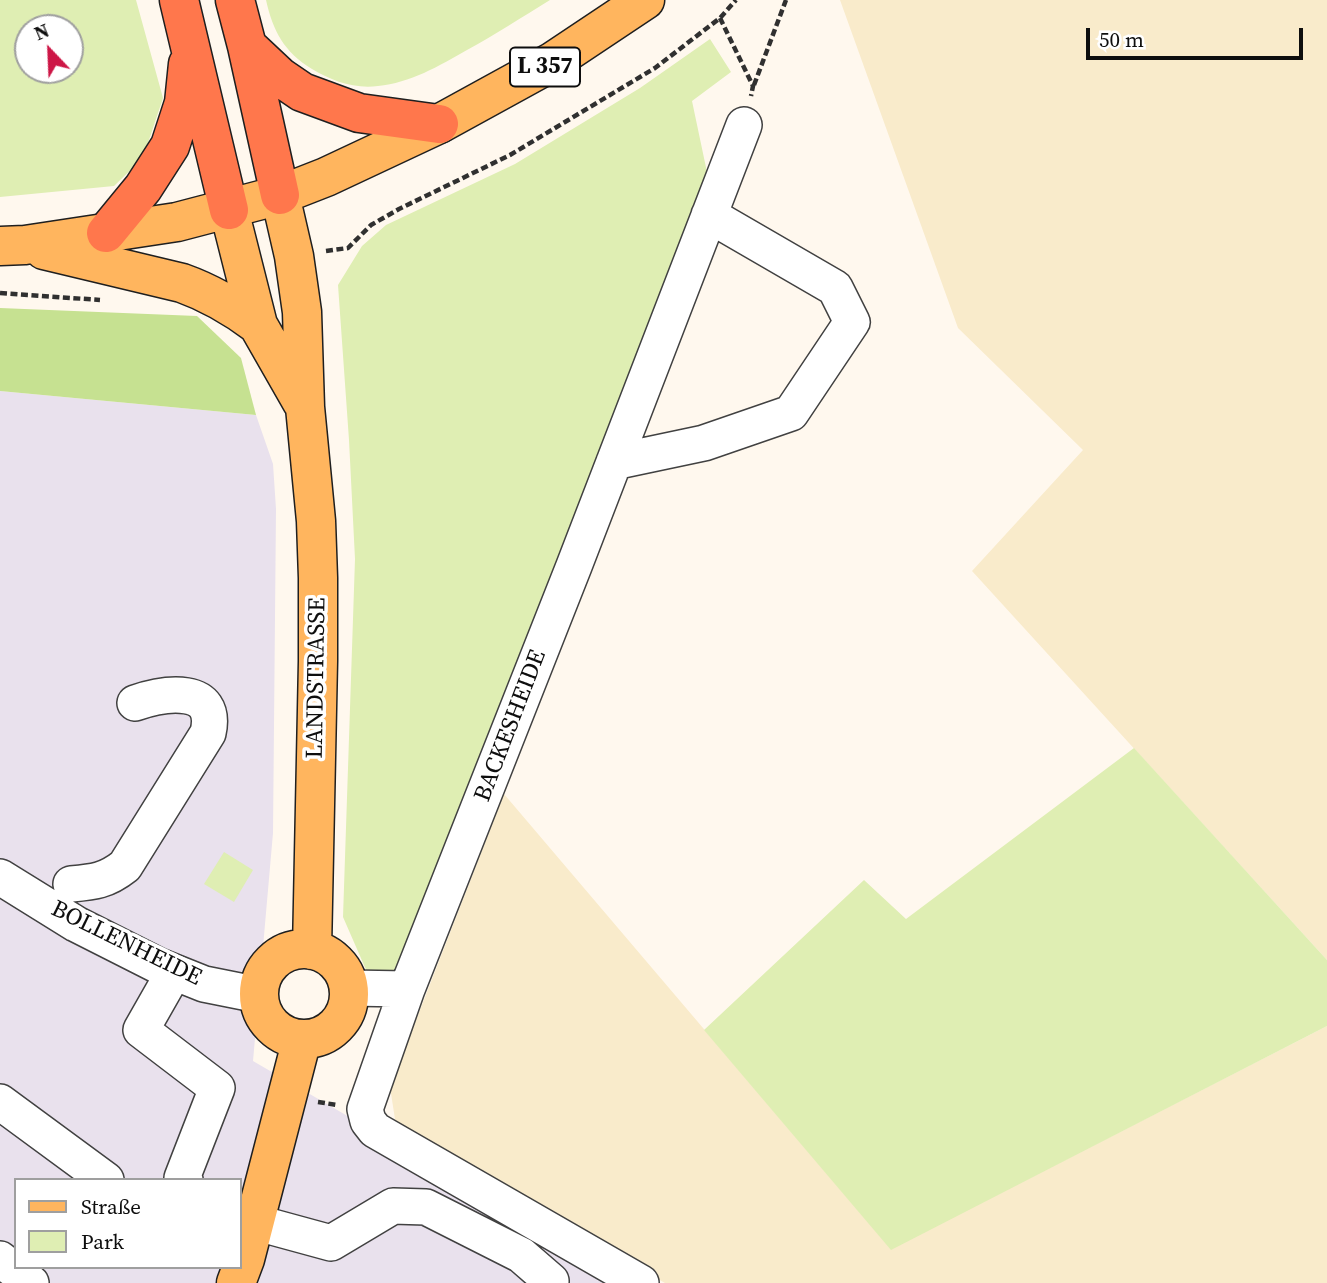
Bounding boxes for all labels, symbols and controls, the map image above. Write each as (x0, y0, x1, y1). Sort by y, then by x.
north arrow (14, 14, 84, 84)
scale bar (1089, 14, 1306, 58)
text: N (30, 17, 53, 46)
text: 50 m (1099, 25, 1144, 54)
road number: L 357 (510, 48, 580, 86)
street label: LANDSTRASSE (301, 597, 333, 759)
street label: BACKESHEIDE (469, 646, 553, 806)
street label: BOLLENHEIDE (46, 895, 206, 993)
legend (14, 1178, 242, 1269)
text: Straße (81, 1192, 141, 1221)
text: Park (81, 1227, 124, 1256)

